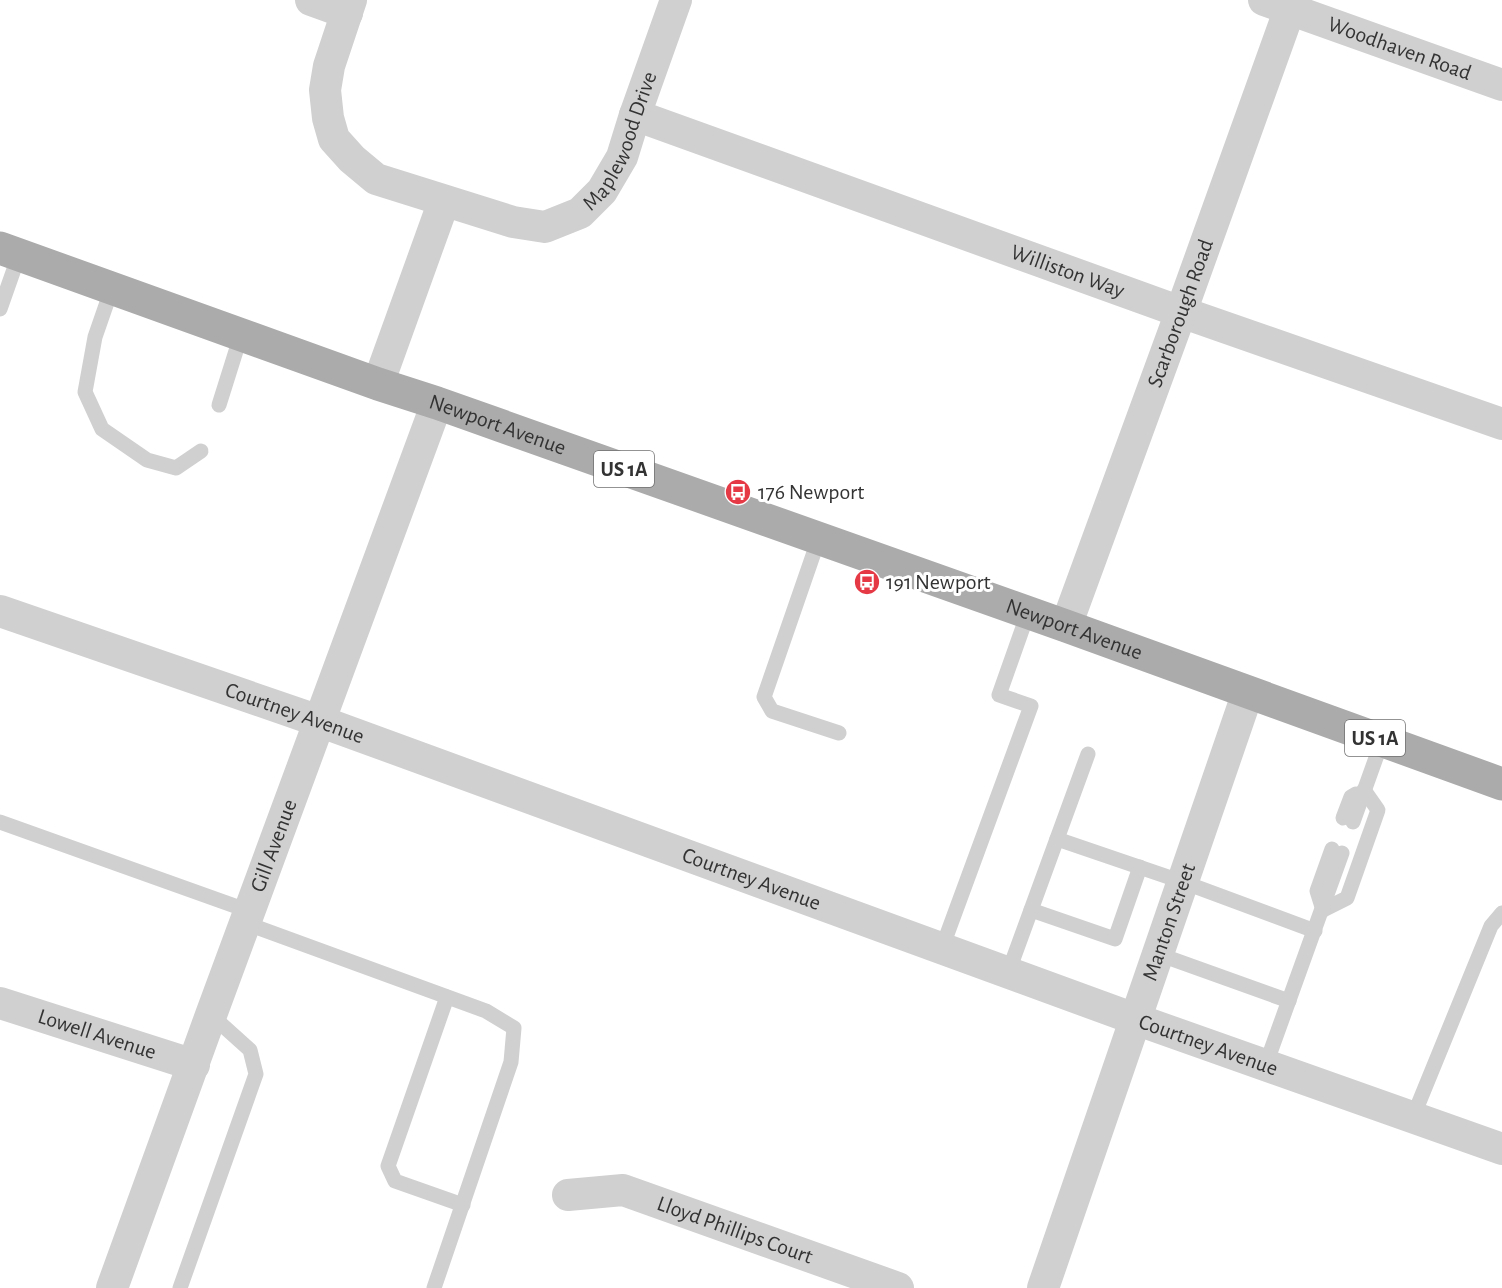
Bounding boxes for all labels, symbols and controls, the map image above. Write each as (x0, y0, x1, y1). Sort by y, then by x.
street label: Woodhaven Road (1325, 13, 1474, 84)
street label: Maplewood Drive (578, 69, 661, 215)
street label: Scarborough Road (1143, 236, 1217, 390)
street label: Williston Way (1008, 241, 1128, 302)
street label: Newport Avenue (427, 390, 569, 459)
road number: US 1A (594, 451, 654, 487)
bus stop icon: 176 Newport (723, 477, 753, 507)
place label: 176 Newport (758, 481, 864, 503)
bus stop icon: 191 Newport (852, 567, 882, 597)
place label: 191 Newport (886, 571, 991, 593)
street label: Newport Avenue (1003, 595, 1146, 664)
street label: Courtney Avenue (222, 679, 367, 748)
road number: US 1A (1345, 720, 1405, 756)
street label: Gill Avenue (246, 796, 301, 895)
street label: Courtney Avenue (679, 844, 824, 914)
street label: Manton Street (1139, 860, 1199, 984)
street label: Lowell Avenue (35, 1005, 159, 1063)
street label: Courtney Avenue (1136, 1010, 1281, 1080)
street label: Lloyd Phillips Court (654, 1192, 816, 1268)

